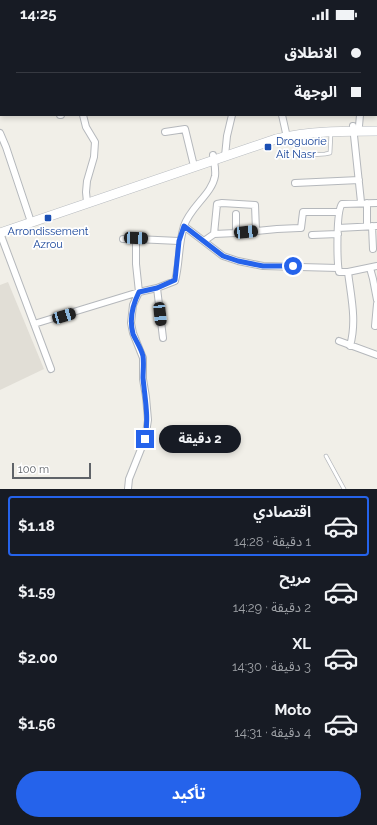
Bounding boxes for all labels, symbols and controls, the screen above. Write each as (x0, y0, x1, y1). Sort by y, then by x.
text: 14:25 (20, 5, 56, 23)
text: الانطلاق (285, 44, 337, 62)
text: الوجهة (294, 83, 337, 101)
place label: Droguorie Ait Nasr (276, 135, 327, 161)
marker: Droguorie Ait Nasr (263, 142, 273, 152)
marker: Arrondissement Azrou (43, 213, 53, 223)
place label: Arrondissement Azrou (8, 225, 89, 251)
car (233, 225, 259, 239)
car (124, 232, 148, 244)
route start (284, 257, 302, 275)
car (153, 301, 167, 327)
car (51, 307, 77, 325)
callout: 2 دقيقة (159, 425, 241, 453)
route end (136, 430, 154, 448)
text: 2 دقيقة (178, 431, 222, 446)
scale bar (12, 461, 91, 480)
text: 100 m (18, 463, 49, 476)
text: اقتصادي (253, 503, 311, 521)
icon: car (323, 508, 359, 544)
text: $1.18 (18, 517, 55, 535)
text: 1 دقيقة · 14:28 (234, 534, 311, 549)
text: مريح (279, 569, 311, 587)
icon: car (323, 574, 359, 610)
text: $1.59 (18, 583, 55, 601)
text: 2 دقيقة · 14:29 (233, 600, 311, 615)
text: XL (293, 635, 311, 653)
icon: car (323, 640, 359, 676)
text: $2.00 (18, 649, 58, 667)
text: 3 دقيقة · 14:30 (232, 659, 311, 674)
text: Moto (274, 701, 311, 719)
icon: car (323, 706, 359, 742)
text: $1.56 (18, 715, 56, 733)
text: 4 دقيقة · 14:31 (234, 725, 311, 740)
button: تأكيد (16, 771, 361, 817)

